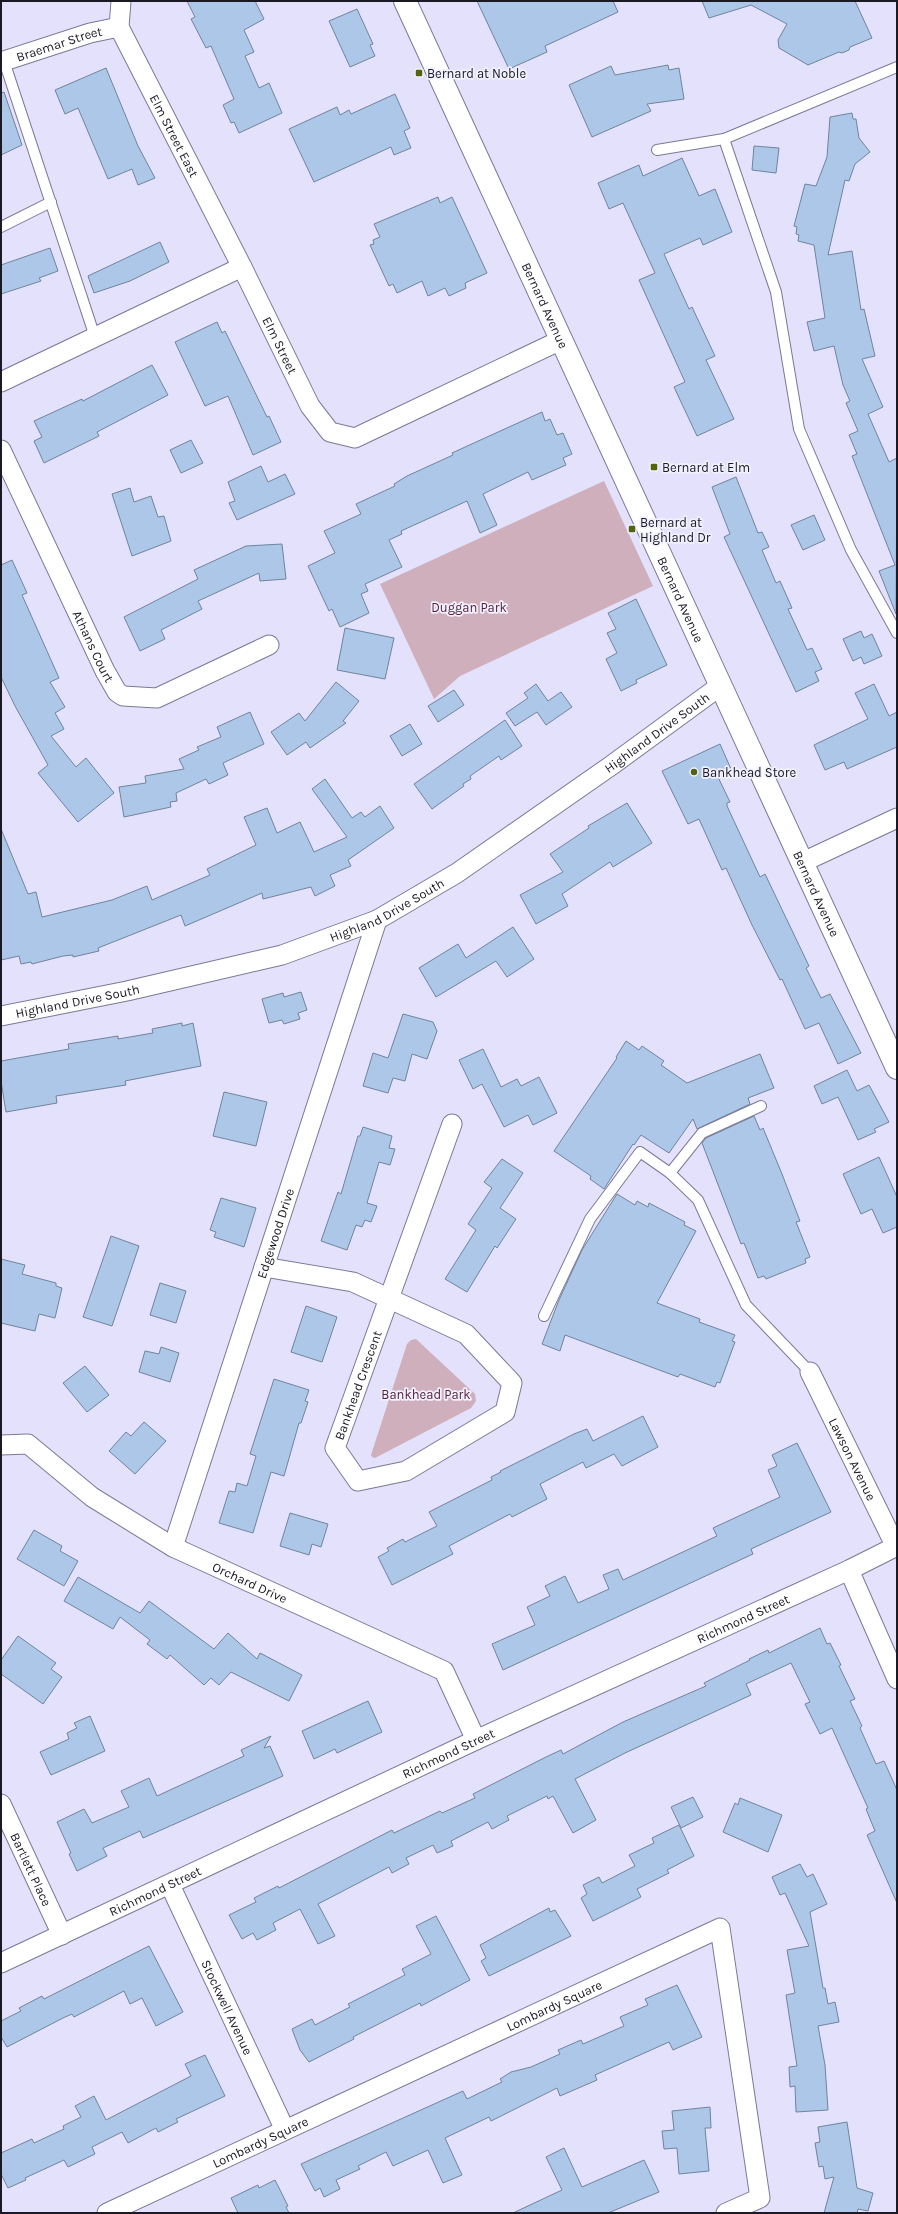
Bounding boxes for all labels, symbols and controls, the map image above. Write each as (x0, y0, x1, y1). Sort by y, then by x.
street label: Braemar Street (14, 24, 104, 65)
place label: Bernard at Noble (427, 66, 526, 81)
marker: Bernard at Noble (414, 68, 424, 78)
street label: Elm Street East (147, 92, 202, 180)
street label: Bernard Avenue (519, 260, 571, 351)
street label: Elm Street (259, 314, 300, 377)
place label: Bernard at Elm (662, 460, 750, 475)
marker: Bernard at Elm (649, 462, 659, 472)
place label: Bernard at Highland Dr (640, 515, 711, 545)
marker: Bernard at Highland Dr (627, 524, 637, 534)
street label: Bernard Avenue (654, 554, 707, 645)
park label: Duggan Park (431, 600, 507, 615)
street label: Athans Court (70, 608, 117, 685)
street label: Highland Drive South (602, 689, 712, 776)
place label: Bankhead Store (702, 765, 796, 780)
marker: Bankhead Store (689, 767, 699, 777)
street label: Bernard Avenue (790, 849, 843, 939)
street label: Highland Drive South (328, 875, 447, 945)
street label: Highland Drive South (14, 981, 141, 1021)
street label: Edgewood Drive (254, 1186, 297, 1280)
street label: Bankhead Crescent (332, 1328, 385, 1442)
park label: Bankhead Park (381, 1387, 471, 1402)
street label: Lawson Avenue (826, 1415, 879, 1503)
street label: Orchard Drive (210, 1559, 290, 1606)
street label: Richmond Street (694, 1591, 792, 1646)
street label: Richmond Street (400, 1726, 497, 1782)
street label: Bartlett Place (7, 1830, 55, 1909)
street label: Richmond Street (107, 1863, 204, 1919)
street label: Stockwell Avenue (198, 1958, 256, 2058)
street label: Lombardy Square (504, 1977, 605, 2034)
street label: Lombardy Square (210, 2113, 311, 2171)

